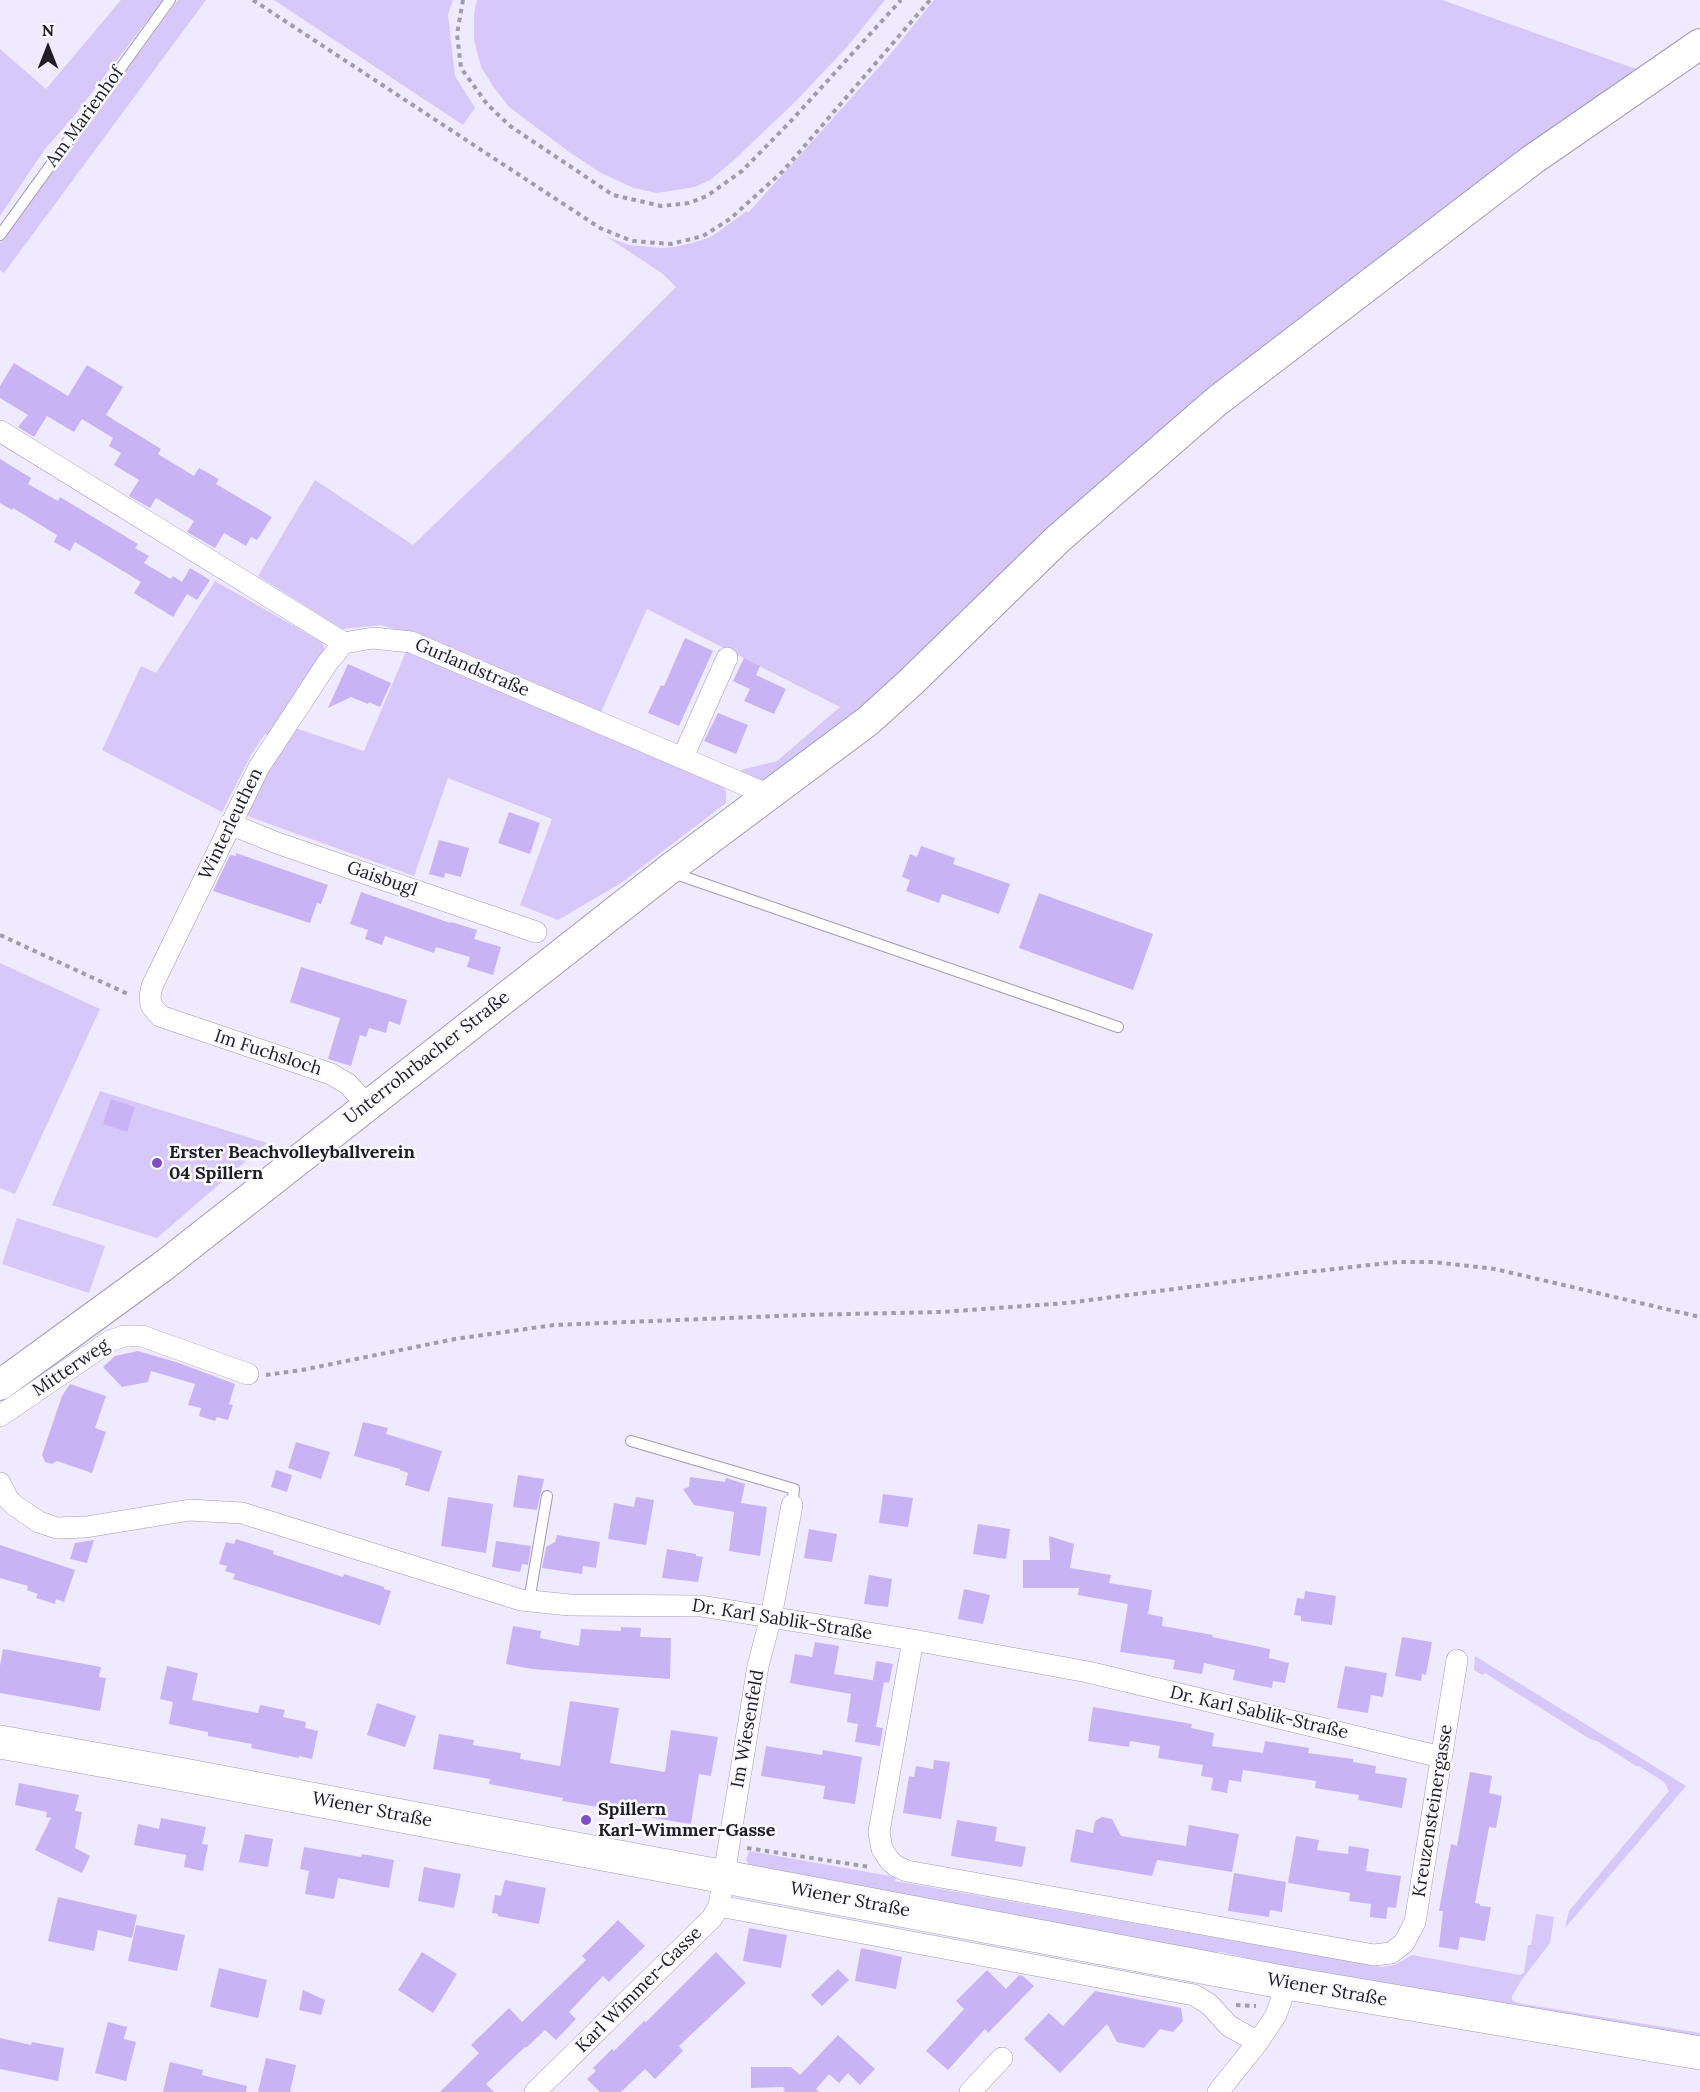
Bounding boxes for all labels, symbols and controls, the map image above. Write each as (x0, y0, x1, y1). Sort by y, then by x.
north arrow (18, 18, 78, 78)
text: N (42, 20, 54, 40)
street label: Am Marienhof (41, 63, 129, 171)
street label: Gurlandstraße (411, 634, 533, 702)
street label: Winterleuthen (195, 765, 267, 883)
street label: Gaisbugl (344, 857, 420, 901)
street label: Unterrohrbacher Straße (340, 987, 514, 1129)
street label: Im Fuchsloch (212, 1025, 324, 1081)
place label: Erster Beachvolleyballverein 04 Spillern (169, 1142, 415, 1184)
marker: Erster Beachvolleyballverein 04 Spillern (150, 1156, 164, 1170)
street label: Mitterweg (29, 1335, 113, 1401)
street label: Dr. Karl Sablik-Straße (690, 1595, 874, 1645)
street label: Im Wiesenfeld (727, 1668, 769, 1790)
street label: Dr. Karl Sablik-Straße (1168, 1682, 1350, 1744)
street label: Kreuzensteinergasse (1409, 1723, 1457, 1899)
street label: Wiener Straße (310, 1788, 434, 1832)
place label: Spillern Karl-Wimmer-Gasse (598, 1799, 776, 1842)
marker: Spillern Karl-Wimmer-Gasse (579, 1813, 593, 1827)
street label: Wiener Straße (788, 1878, 912, 1922)
street label: Karl Wimmer-Gasse (571, 1922, 707, 2058)
street label: Wiener Straße (1265, 1969, 1389, 2011)

